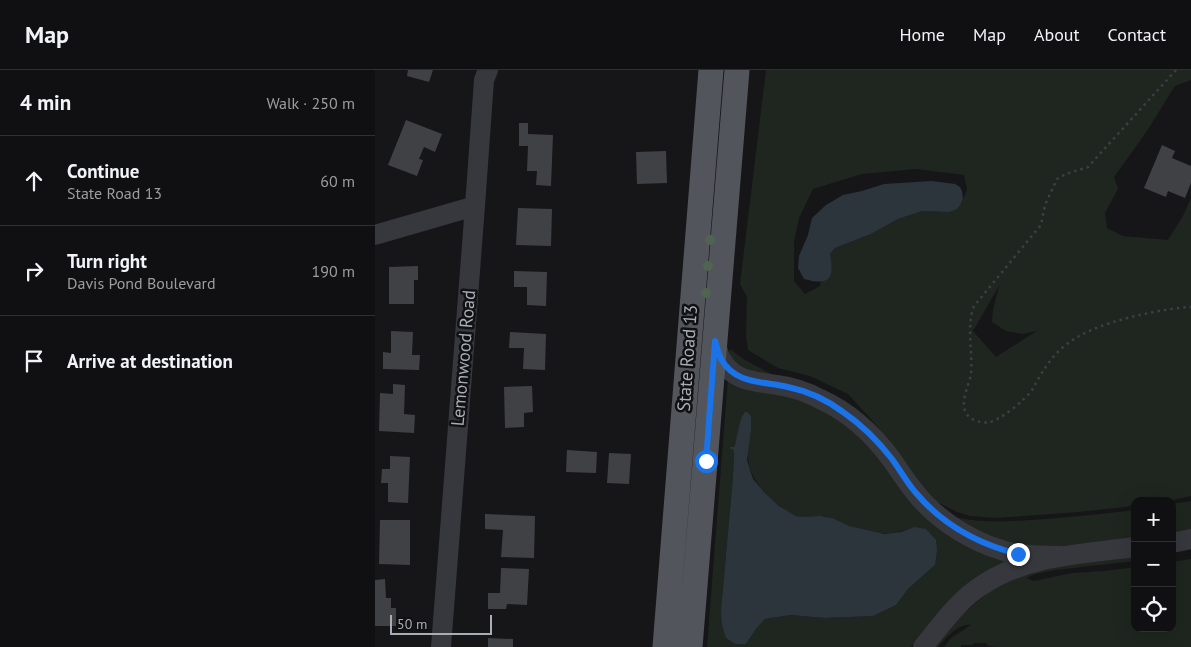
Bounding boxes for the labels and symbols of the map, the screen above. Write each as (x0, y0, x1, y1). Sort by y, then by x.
street label: Lemonwood Road (446, 289, 480, 427)
street label: State Road 13 (672, 304, 702, 412)
route start (695, 450, 718, 473)
route end (1007, 543, 1030, 566)
scale bar (390, 612, 493, 635)

